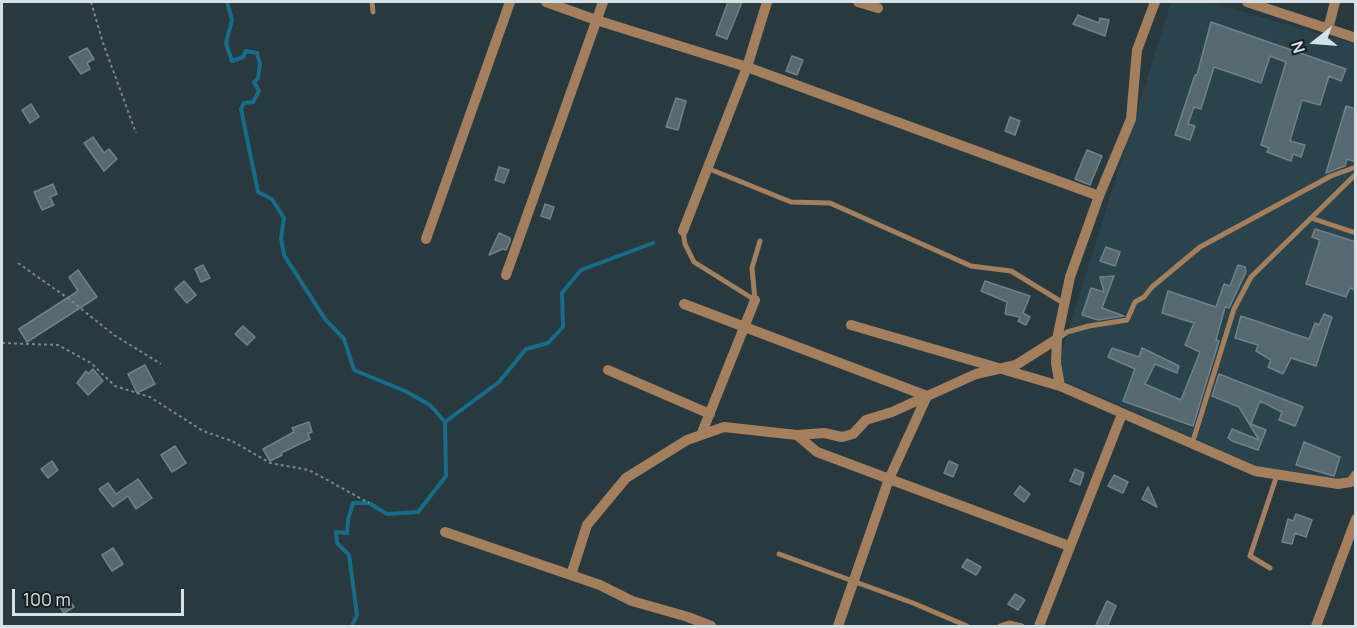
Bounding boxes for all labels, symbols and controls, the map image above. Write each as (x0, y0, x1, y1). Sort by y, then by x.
north arrow (1285, 12, 1345, 72)
text: N (1286, 39, 1310, 56)
scale bar (15, 577, 188, 615)
text: 100 m (23, 587, 71, 611)

